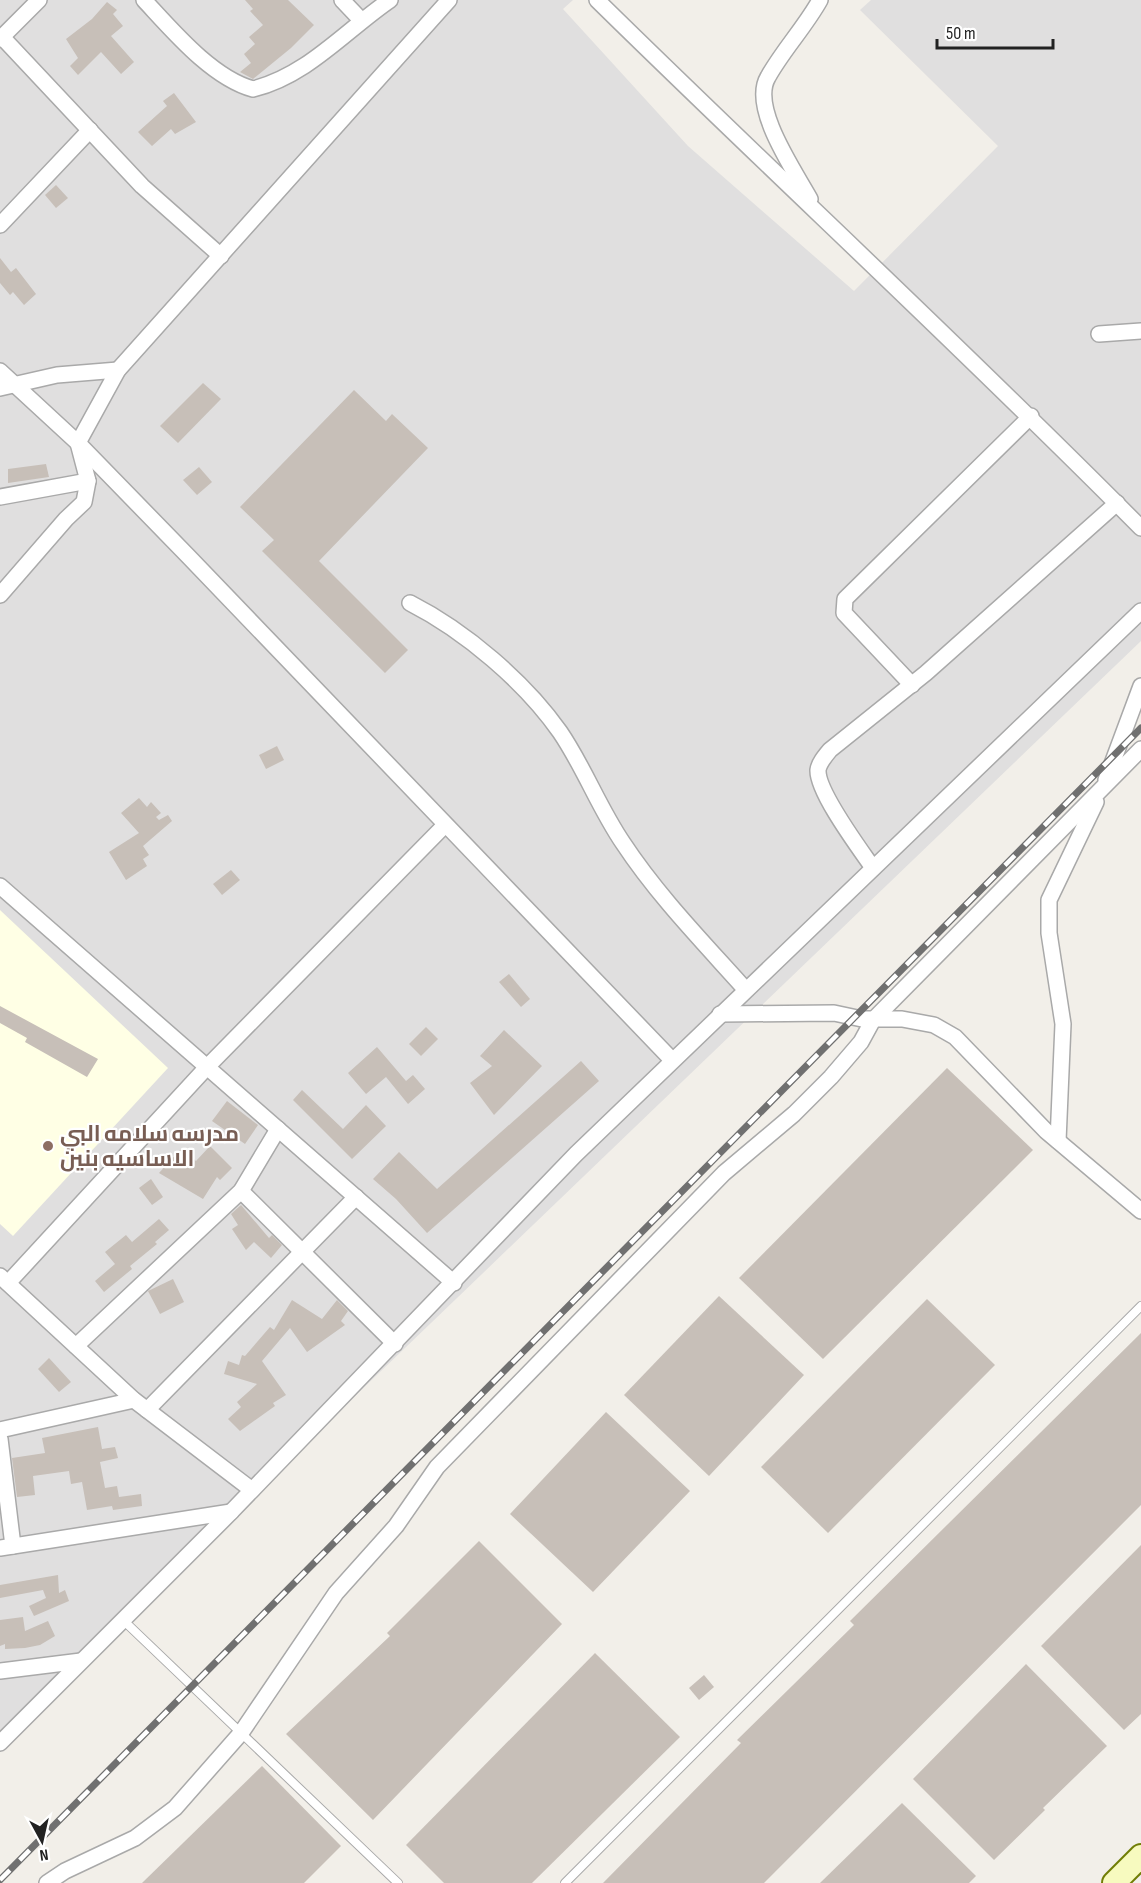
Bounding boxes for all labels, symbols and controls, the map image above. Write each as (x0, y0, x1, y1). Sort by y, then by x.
scale bar (937, 12, 1052, 50)
text: 50 m (946, 23, 976, 44)
place label: مدرسه سلامه البي الاساسيه بنين (60, 1121, 239, 1173)
marker: مدرسه سلامه البي الاساسيه بنين (41, 1139, 55, 1153)
north arrow (12, 1811, 72, 1871)
text: N (38, 1844, 49, 1864)

